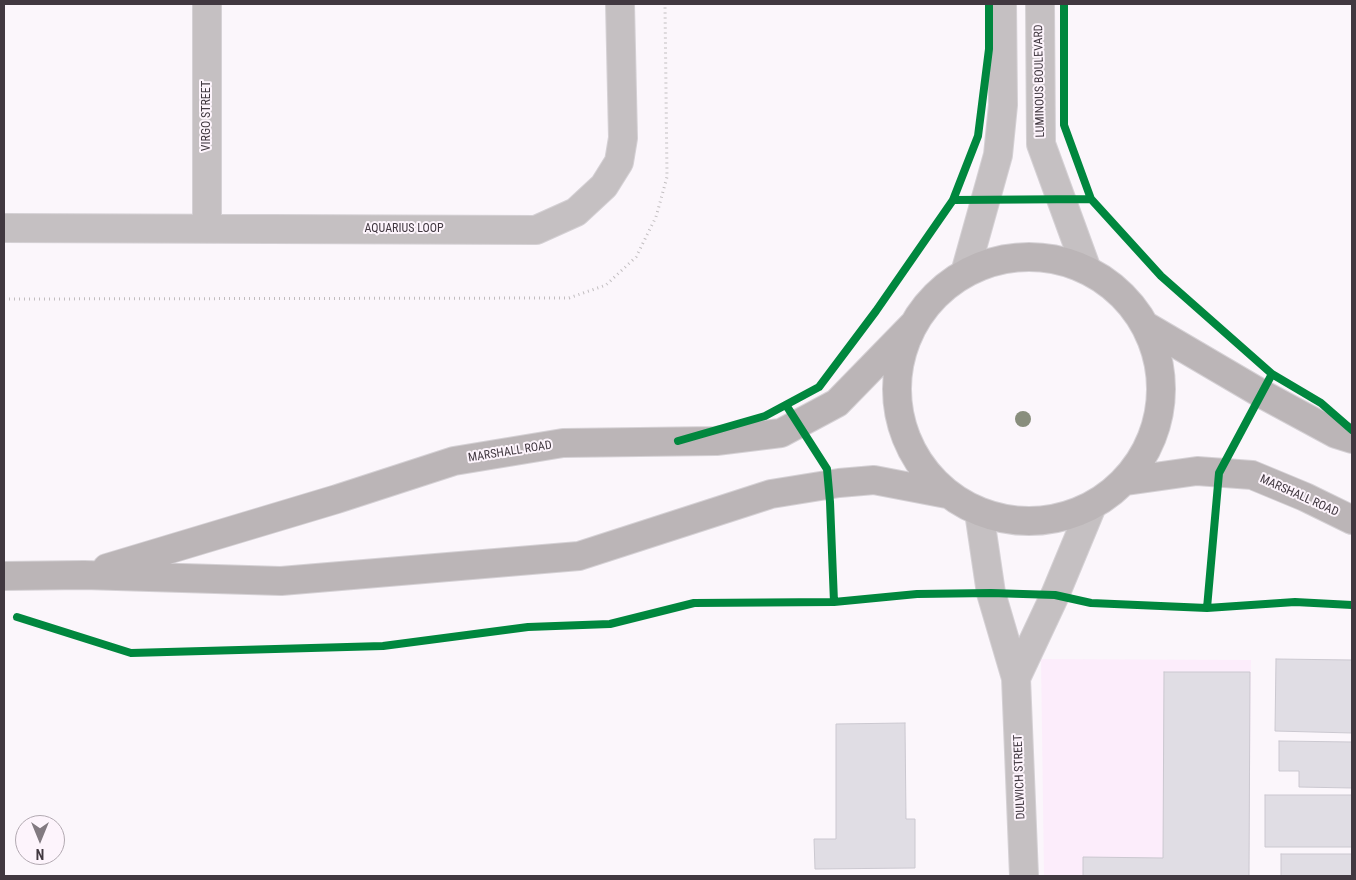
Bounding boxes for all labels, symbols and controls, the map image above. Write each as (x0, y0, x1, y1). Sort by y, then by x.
street label: LUMINOUS BOULEVARD (1032, 24, 1048, 138)
street label: VIRGO STREET (200, 81, 214, 151)
street label: AQUARIUS LOOP (364, 222, 444, 236)
street label: MARSHALL ROAD (467, 438, 553, 466)
street label: MARSHALL ROAD (1257, 472, 1341, 520)
street label: DULWICH STREET (1011, 734, 1029, 820)
north arrow (15, 815, 65, 865)
text: N (36, 846, 44, 862)

